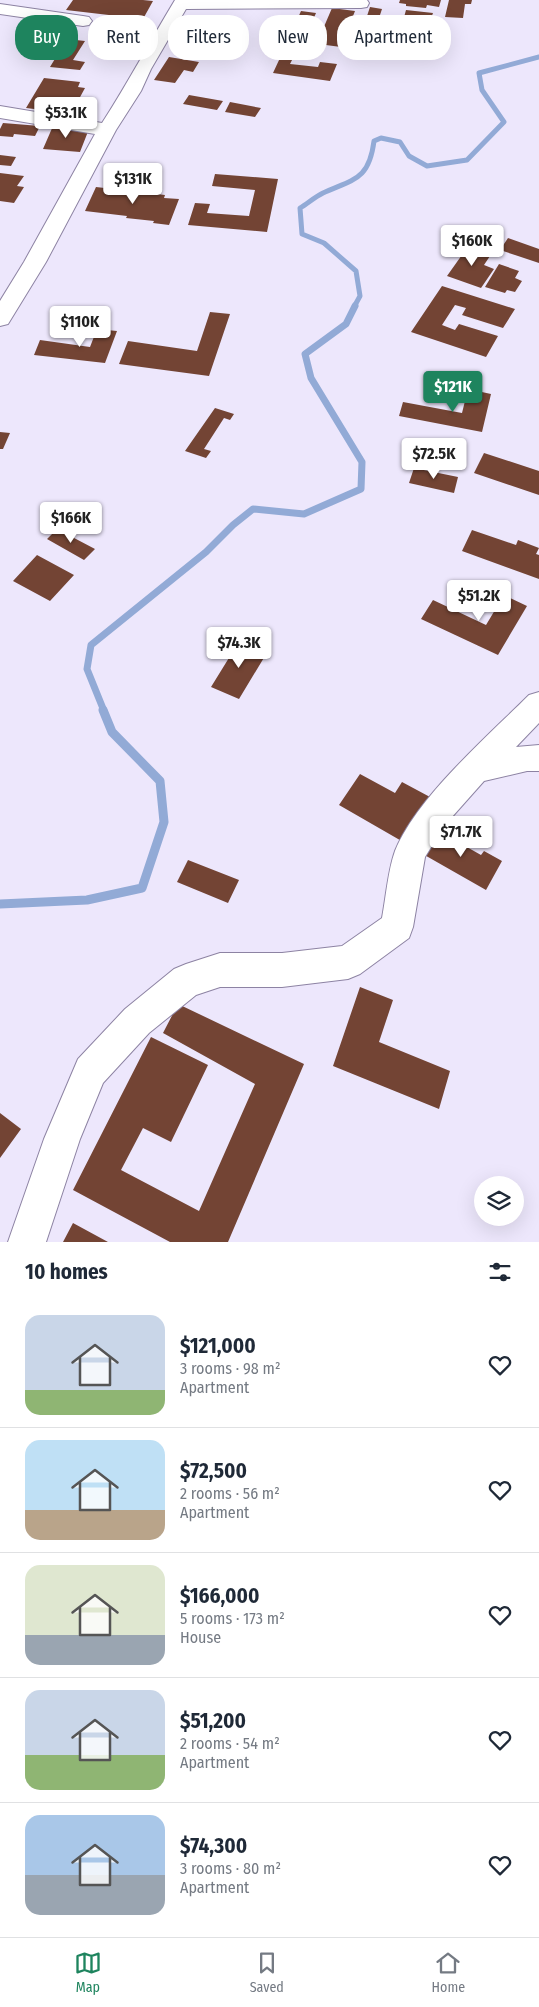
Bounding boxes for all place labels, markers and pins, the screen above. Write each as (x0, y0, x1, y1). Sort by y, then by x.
pin: $53.1K (25, 96, 107, 139)
pin: $131K (98, 162, 168, 205)
pin: $160K (437, 224, 507, 267)
pin: $110K (45, 306, 115, 348)
pin: $121K (418, 370, 488, 413)
pin: $72.5K (393, 438, 475, 480)
pin: $166K (36, 502, 106, 544)
pin: $51.2K (438, 580, 520, 622)
pin: $74.3K (198, 626, 280, 669)
pin: $71.7K (420, 816, 502, 858)

